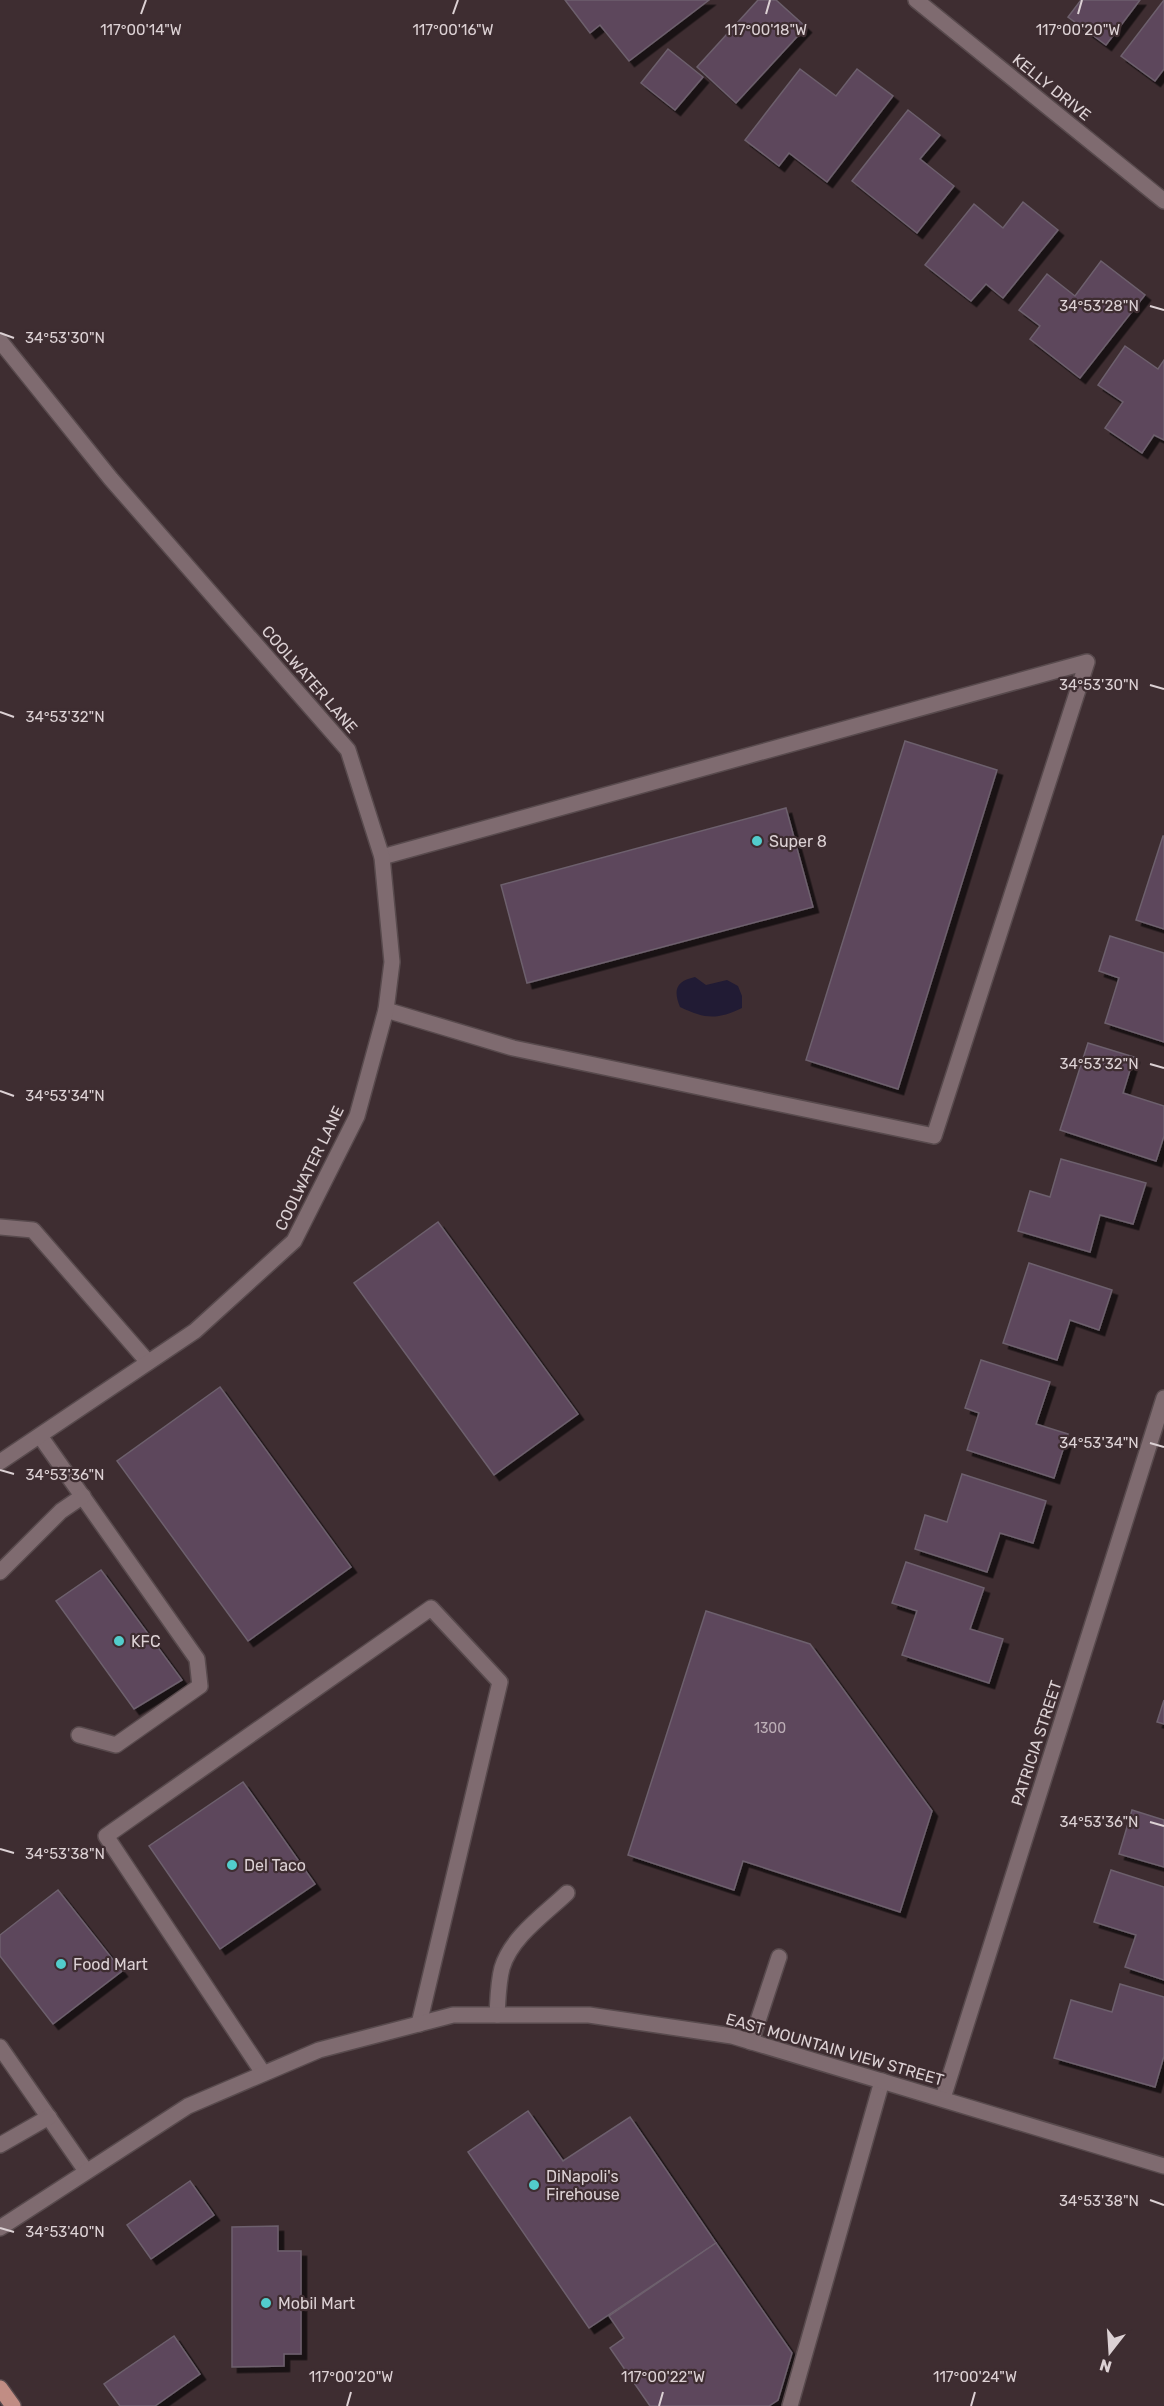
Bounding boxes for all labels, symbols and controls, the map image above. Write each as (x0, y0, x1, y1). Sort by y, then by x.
text: 117°00'14"W (100, 21, 182, 39)
text: 117°00'16"W (412, 21, 494, 39)
text: 117°00'18"W (725, 21, 807, 39)
text: 117°00'20"W (1036, 21, 1120, 39)
street label: KELLY DRIVE (1009, 50, 1095, 125)
text: 34°53'28"N (1059, 297, 1139, 315)
text: 34°53'30"N (25, 329, 105, 347)
street label: COOLWATER LANE (258, 622, 362, 737)
text: 34°53'30"N (1059, 676, 1139, 694)
text: 34°53'32"N (25, 708, 105, 726)
place label: Super 8 (769, 832, 827, 851)
marker: Super 8 (750, 834, 764, 848)
text: 34°53'32"N (1059, 1055, 1139, 1073)
text: 34°53'34"N (25, 1087, 105, 1105)
street label: COOLWATER LANE (271, 1103, 348, 1234)
text: 34°53'34"N (1059, 1434, 1139, 1452)
text: 34°53'36"N (26, 1466, 104, 1484)
place label: KFC (131, 1632, 161, 1651)
marker: KFC (112, 1634, 126, 1648)
street label: PATRICIA STREET (1007, 1678, 1066, 1808)
house number: 1300 (754, 1720, 786, 1737)
text: 34°53'36"N (1060, 1813, 1138, 1831)
text: 34°53'38"N (25, 1845, 105, 1863)
place label: Del Taco (244, 1856, 306, 1875)
marker: Del Taco (225, 1858, 239, 1872)
place label: Food Mart (73, 1955, 148, 1974)
marker: Food Mart (54, 1957, 68, 1971)
street label: EAST MOUNTAIN VIEW STREET (724, 2009, 946, 2090)
place label: DiNapoli's Firehouse (546, 2167, 620, 2204)
marker: DiNapoli's Firehouse (527, 2178, 541, 2192)
text: 34°53'38"N (1059, 2192, 1139, 2210)
text: 34°53'40"N (25, 2223, 105, 2241)
place label: Mobil Mart (278, 2294, 355, 2313)
marker: Mobil Mart (259, 2296, 273, 2310)
north arrow (1080, 2322, 1140, 2382)
text: N (1097, 2355, 1114, 2377)
text: 117°00'20"W (309, 2368, 393, 2386)
text: 117°00'22"W (621, 2368, 705, 2386)
text: 117°00'24"W (933, 2368, 1017, 2386)

